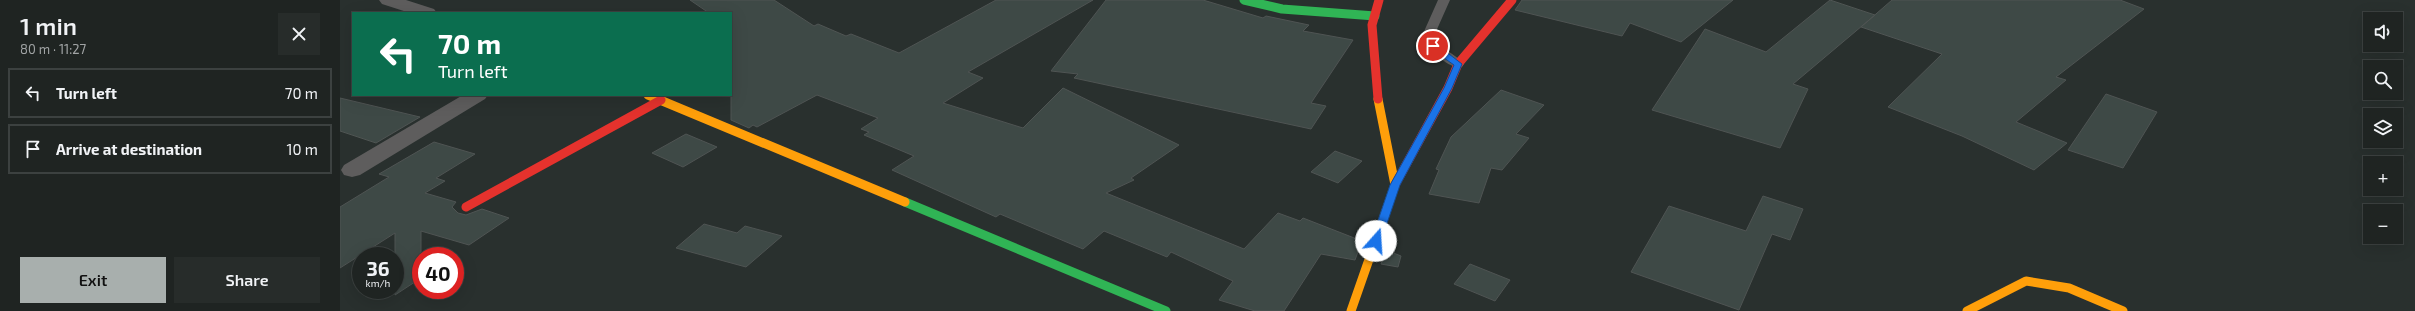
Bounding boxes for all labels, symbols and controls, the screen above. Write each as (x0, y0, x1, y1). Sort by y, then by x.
text: 1 min (20, 11, 77, 40)
map controls (2363, 12, 2403, 244)
button: sound (2363, 12, 2403, 52)
button: close (278, 13, 320, 55)
text: 70 m (438, 26, 501, 60)
icon: left (372, 28, 424, 80)
pin (1416, 29, 1450, 63)
icon: arrive (1422, 35, 1444, 57)
text: 80 m · 11:27 (20, 41, 86, 57)
text: Turn left (438, 60, 508, 82)
button: search (2363, 60, 2403, 100)
icon: left (22, 82, 44, 104)
text: Turn left (56, 84, 117, 102)
text: 70 m (285, 84, 318, 102)
button: layers (2363, 108, 2403, 148)
icon: arrive (22, 138, 44, 160)
text: Arrive at destination (56, 140, 202, 158)
text: 10 m (286, 140, 318, 158)
button: + (2363, 156, 2403, 196)
button: − (2363, 204, 2403, 244)
position arrow (1355, 220, 1397, 262)
speed limit sign: 40 (412, 247, 464, 299)
text: 36 (366, 256, 390, 280)
button: Exit (20, 257, 166, 303)
button: Share (174, 257, 320, 303)
text: km/h (366, 277, 390, 289)

